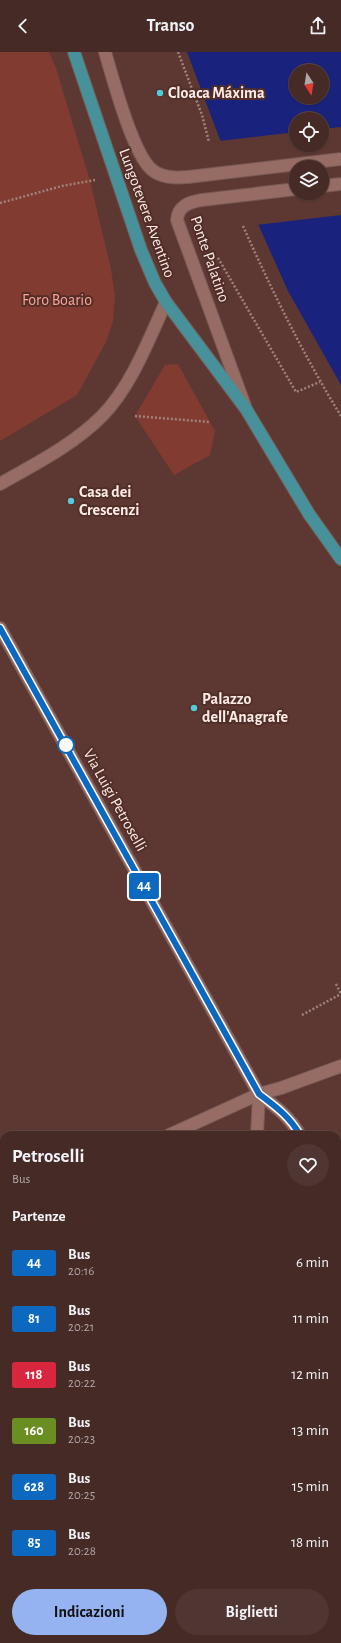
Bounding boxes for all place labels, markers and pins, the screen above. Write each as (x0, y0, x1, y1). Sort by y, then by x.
place label: Cloaca Máxima (168, 85, 265, 101)
marker: Cloaca Máxima (155, 88, 165, 98)
place label: Casa dei Crescenzi (79, 484, 139, 518)
marker: Casa dei Crescenzi (66, 496, 76, 506)
place label: Palazzo dell'Anagrafe (202, 691, 288, 725)
marker: Palazzo dell'Anagrafe (189, 703, 199, 713)
unlabelled marker (57, 736, 75, 754)

